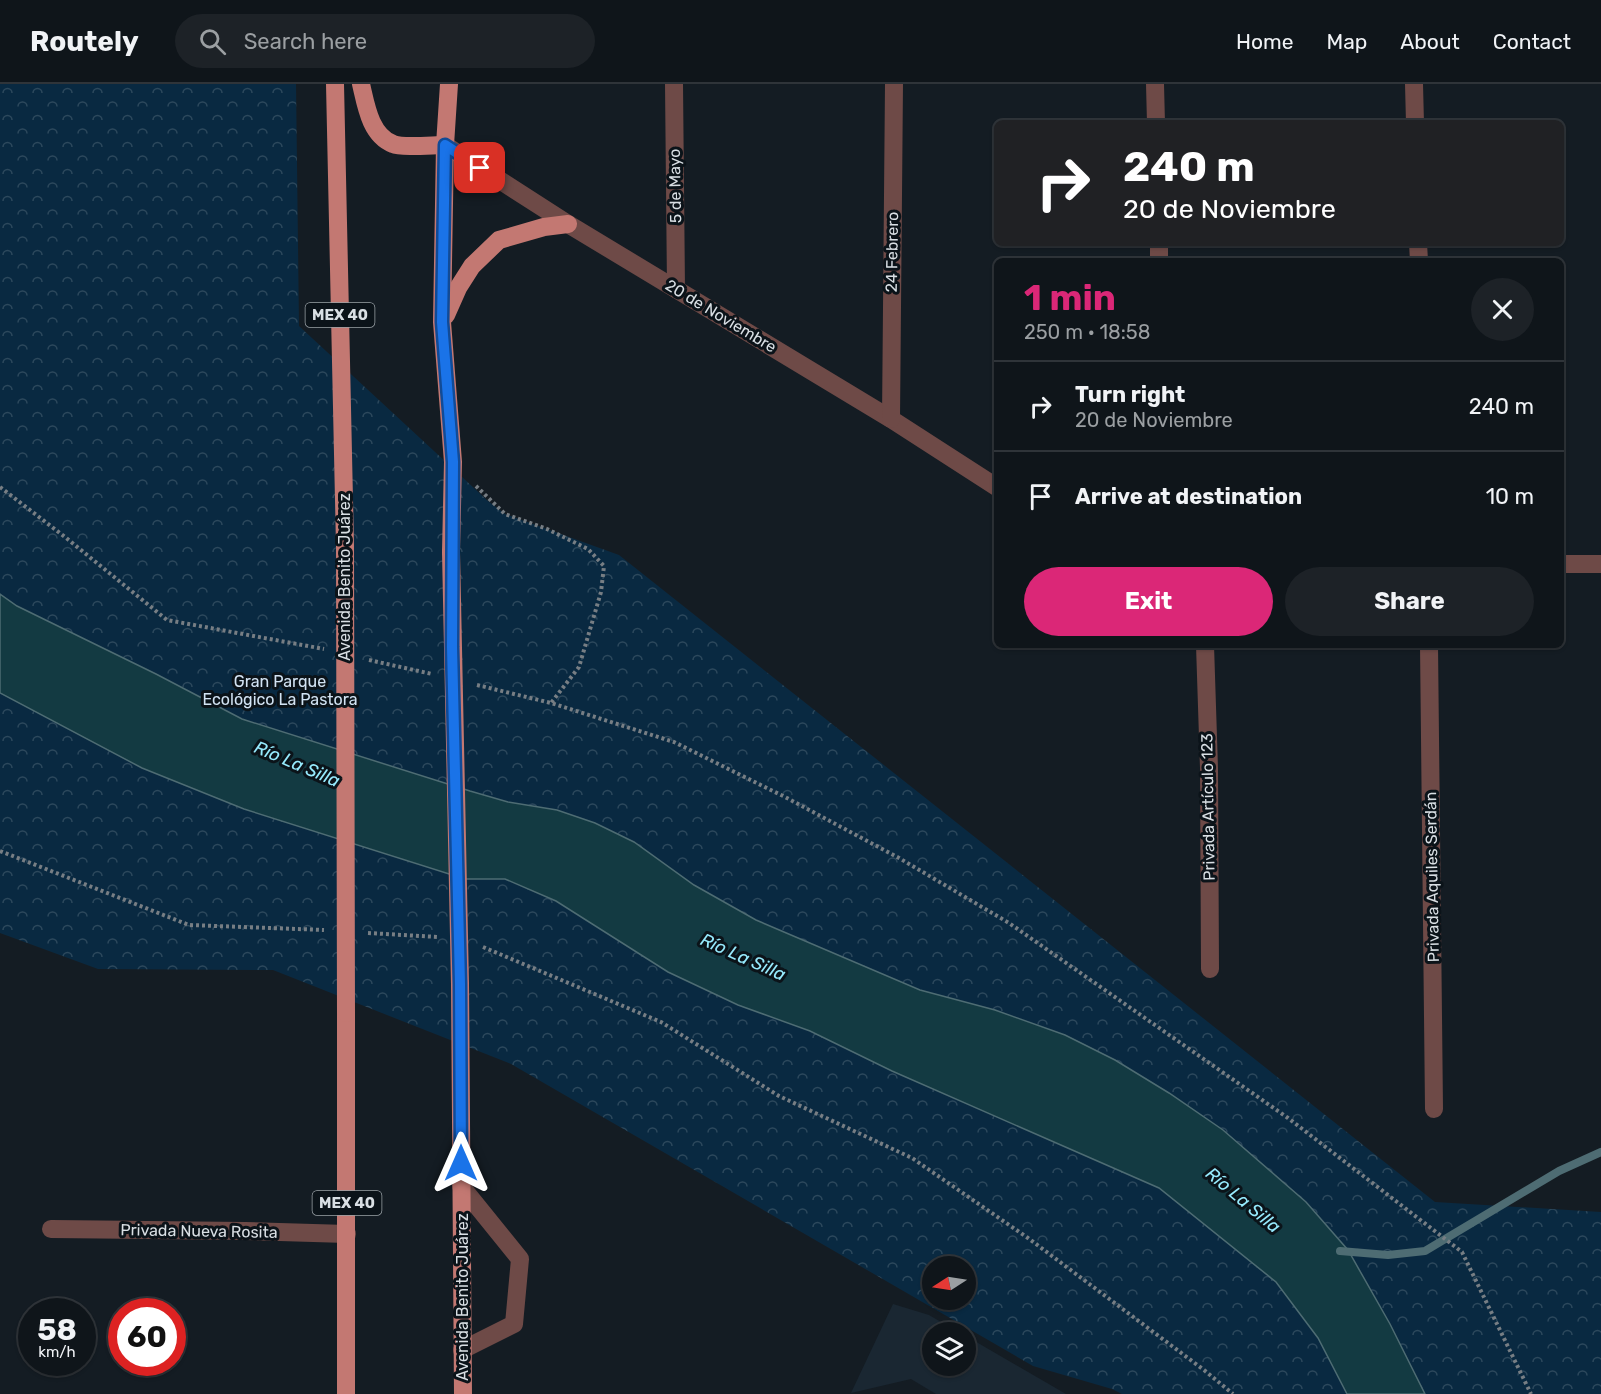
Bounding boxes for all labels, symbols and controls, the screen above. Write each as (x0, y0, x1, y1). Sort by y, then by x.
search box (175, 14, 595, 68)
text: Routely (30, 25, 139, 58)
icon: search (196, 25, 229, 58)
text: Search here (244, 28, 367, 55)
text: Home (1236, 29, 1293, 54)
text: Map (1326, 29, 1367, 54)
text: About (1400, 29, 1460, 54)
text: Contact (1493, 29, 1571, 54)
pin (454, 142, 505, 193)
text: 240 m (1123, 142, 1255, 192)
icon: right (1024, 144, 1102, 222)
street label: 5 de Mayo (665, 148, 685, 224)
icon: arrive (463, 151, 496, 184)
text: 20 de Noviembre (1123, 193, 1336, 225)
street label: 24 Febrero (882, 211, 902, 293)
street label: 20 de Noviembre (662, 275, 780, 357)
text: 1 min (1024, 276, 1116, 319)
button: close (1471, 278, 1534, 341)
road number: MEX 40 (306, 303, 374, 327)
text: 250 m · 18:58 (1024, 320, 1150, 344)
text: Turn right (1075, 381, 1185, 408)
icon: right (1024, 390, 1057, 423)
text: 240 m (1469, 393, 1534, 420)
text: 20 de Noviembre (1075, 408, 1233, 432)
icon: arrive (1024, 480, 1057, 513)
text: Arrive at destination (1075, 483, 1302, 510)
text: 10 m (1486, 483, 1534, 510)
street label: Avenida Benito Juárez (335, 493, 354, 661)
button: Exit (1024, 567, 1273, 636)
button: Share (1285, 567, 1534, 636)
park label: Gran Parque Ecológico La Pastora (202, 672, 358, 709)
street label: Privada Artículo 123 (1197, 733, 1219, 881)
water label: Río La Silla (251, 736, 344, 792)
street label: Privada Aquiles Serdán (1421, 791, 1443, 963)
water label: Río La Silla (697, 928, 789, 986)
position arrow (429, 1131, 493, 1195)
water label: Río La Silla (1201, 1162, 1285, 1238)
road number: MEX 40 (312, 1191, 382, 1215)
street label: Avenida Benito Juárez (453, 1213, 472, 1381)
street label: Privada Nueva Rosita (120, 1220, 278, 1242)
north arrow (922, 1256, 976, 1310)
map controls (922, 1256, 976, 1376)
speed limit sign: 60 (108, 1298, 186, 1376)
text: 58 (37, 1312, 77, 1348)
button: layers (922, 1322, 976, 1376)
text: km/h (38, 1343, 76, 1361)

